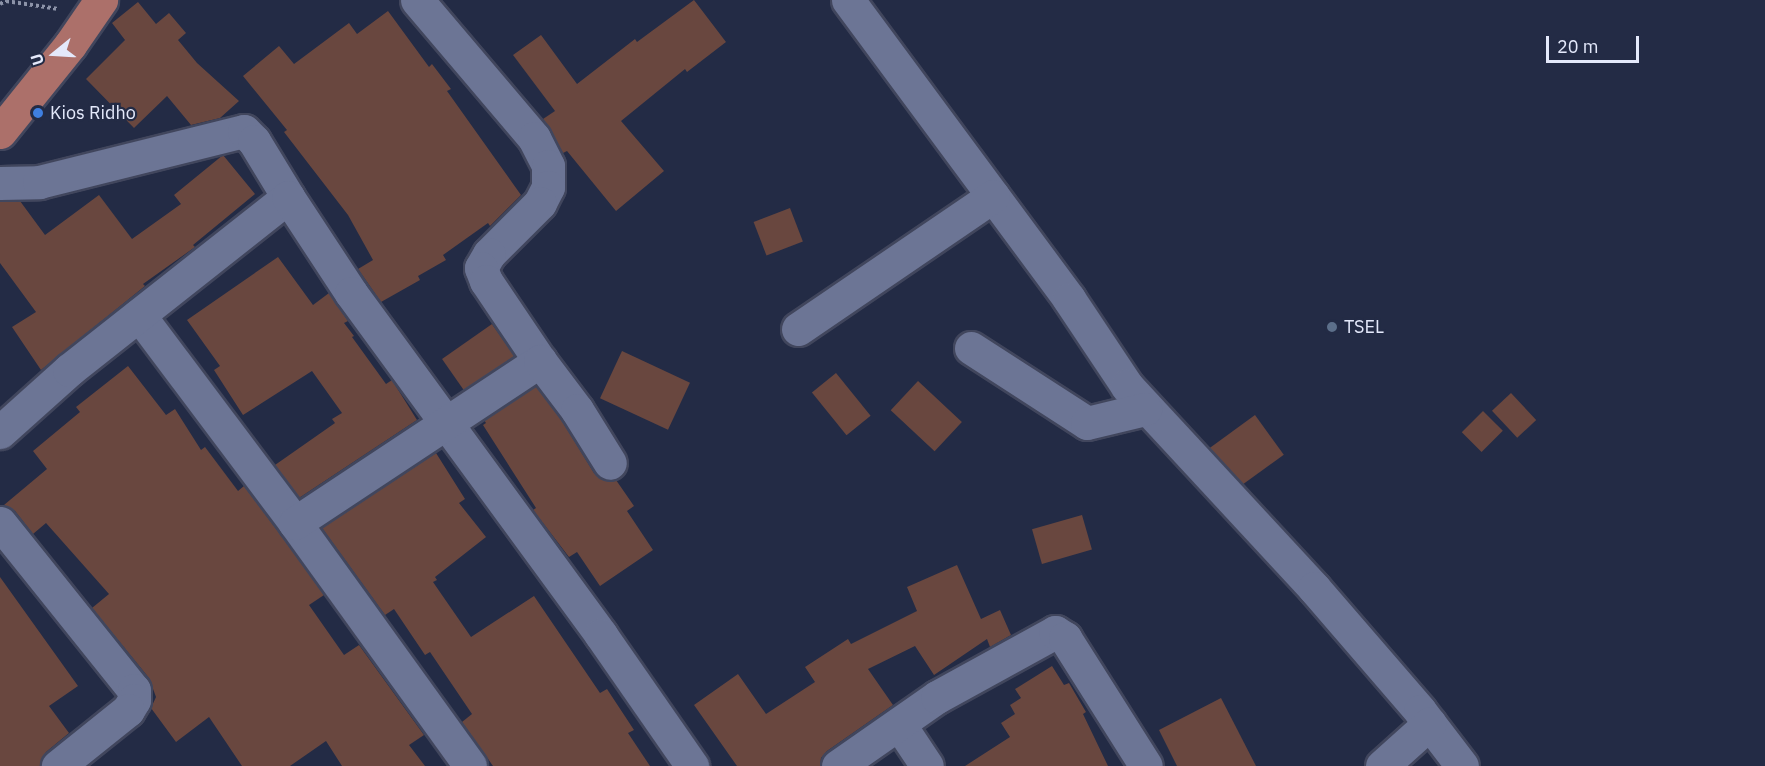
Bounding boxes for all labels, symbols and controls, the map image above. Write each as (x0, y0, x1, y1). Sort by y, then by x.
north arrow (24, 24, 84, 84)
scale bar (1549, 24, 1642, 62)
text: 20 m (1557, 35, 1599, 58)
text: U (26, 51, 48, 68)
place label: Kios Ridho (50, 102, 136, 124)
marker: Kios Ridho (31, 106, 45, 120)
place label: TSEL (1344, 316, 1384, 338)
marker: TSEL (1325, 320, 1339, 334)

